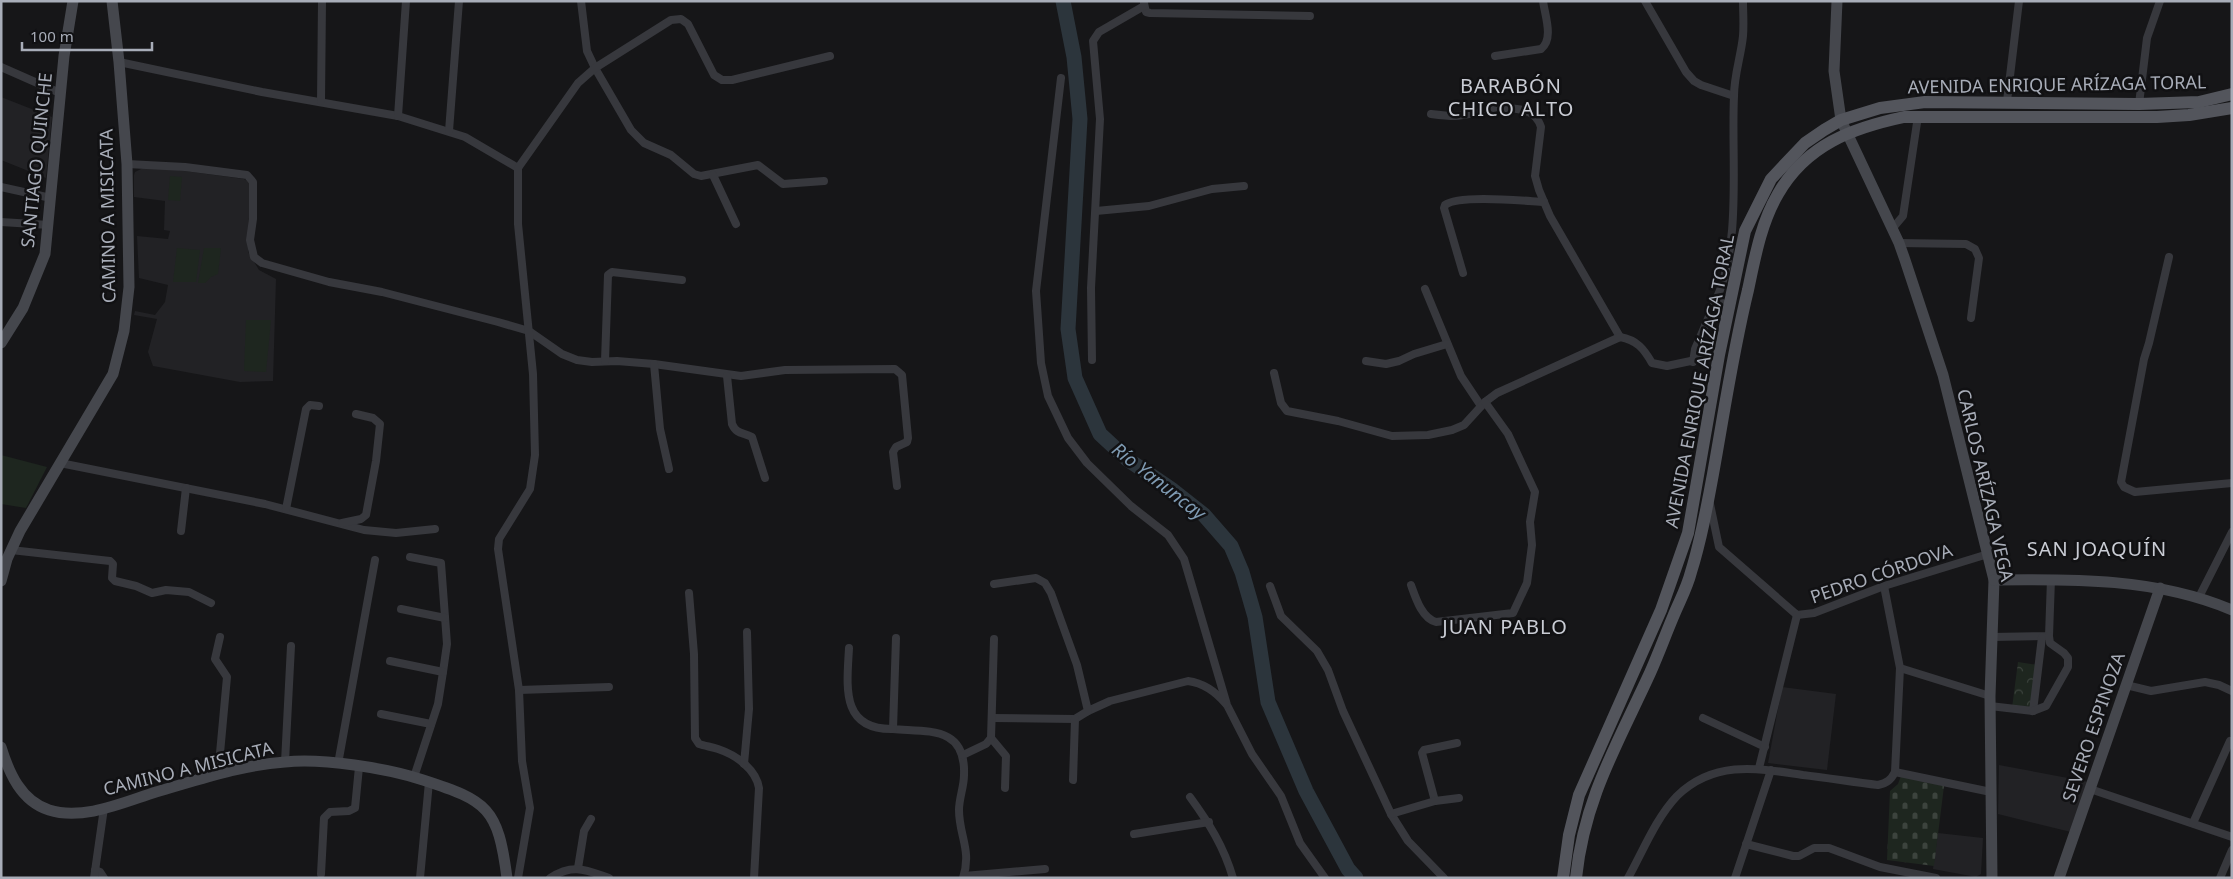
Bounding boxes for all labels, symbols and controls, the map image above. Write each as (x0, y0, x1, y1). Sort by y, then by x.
scale bar (22, 20, 152, 52)
text: 100 m (30, 26, 74, 46)
street label: AVENIDA ENRIQUE ARÍZAGA TORAL (1908, 69, 2206, 99)
street label: SANTIAGO QUINCHE (15, 71, 57, 249)
district label: BARABÓN CHICO ALTO (1448, 72, 1574, 122)
street label: CAMINO A MISICATA (93, 128, 121, 303)
street label: AVENIDA ENRIQUE ARÍZAGA TORAL (1659, 232, 1739, 530)
street label: CARLOS ARÍZAGA VEGA (1952, 386, 2020, 584)
water label: Río Yanuncay (1107, 436, 1212, 526)
district label: SAN JOAQUÍN (2027, 535, 2167, 562)
street label: PEDRO CÓRDOVA (1807, 537, 1956, 609)
district label: JUAN PABLO (1440, 613, 1568, 640)
street label: SEVERO ESPINOZA (2056, 648, 2130, 805)
street label: CAMINO A MISICATA (101, 735, 276, 801)

